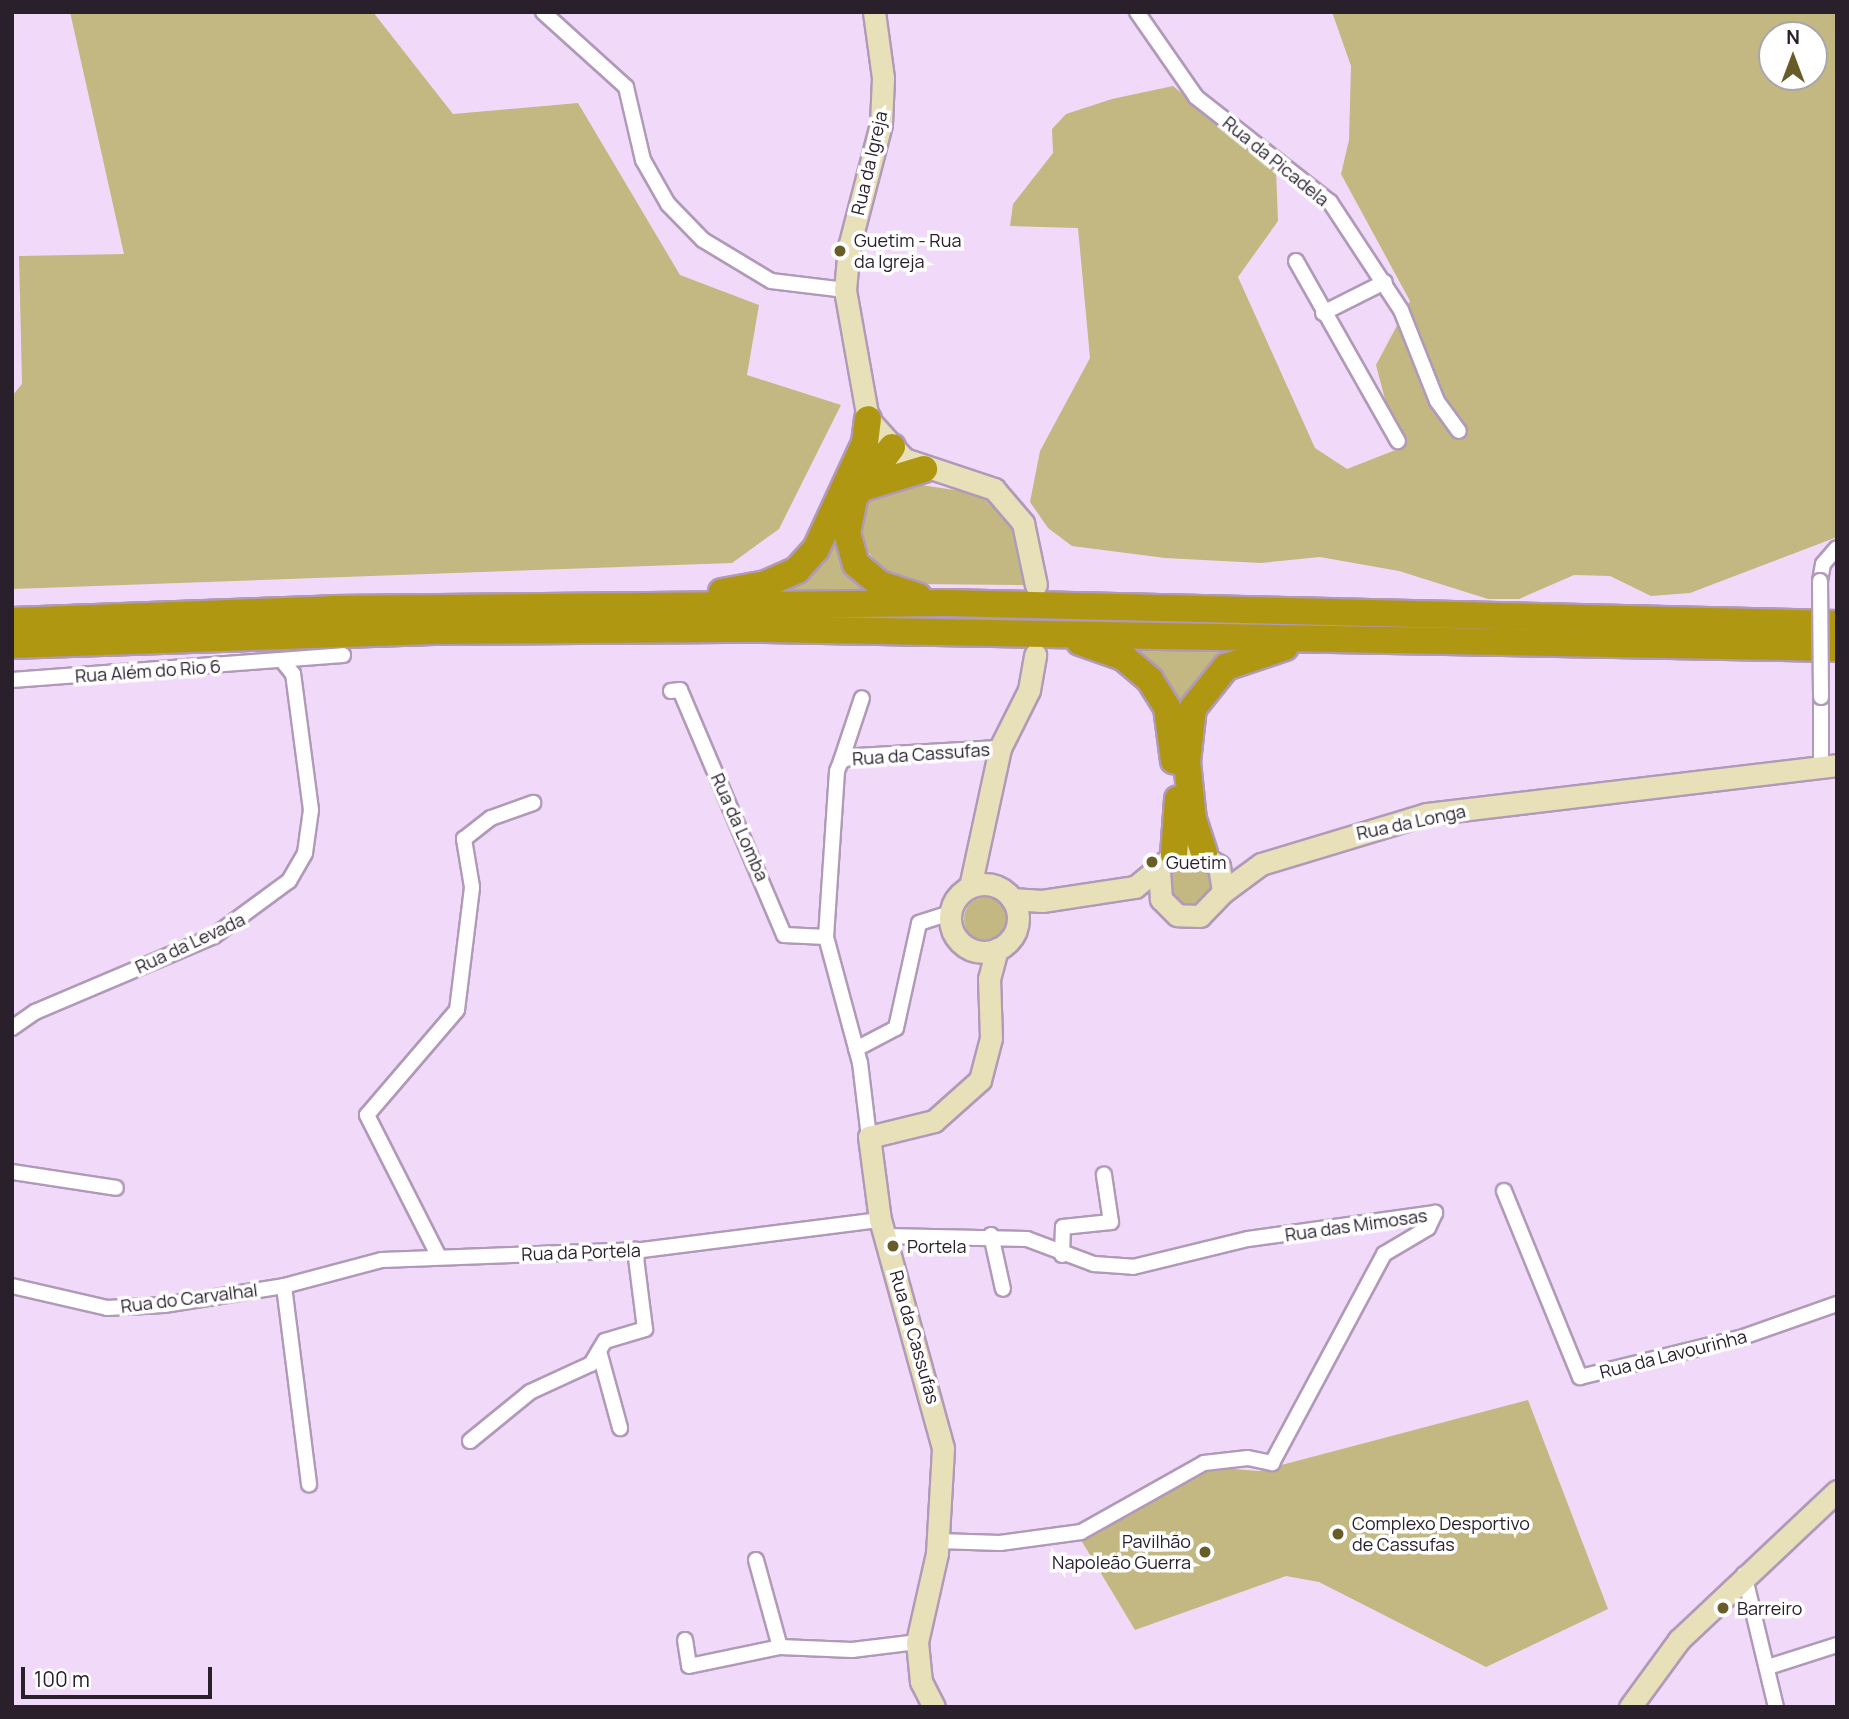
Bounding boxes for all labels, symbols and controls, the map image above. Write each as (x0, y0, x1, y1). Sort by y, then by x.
north arrow (1758, 21, 1828, 91)
text: N (1786, 24, 1800, 50)
street label: Rua da Igreja (847, 109, 891, 217)
street label: Rua da Picadela (1219, 112, 1333, 210)
place label: Guetim - Rua da Igreja (854, 230, 961, 272)
marker: Guetim - Rua da Igreja (832, 243, 848, 259)
street label: Rua Além do Rio 6 (74, 655, 222, 687)
street label: Rua da Cassufas (851, 738, 991, 770)
street label: Rua da Lomba (707, 770, 773, 884)
street label: Rua da Longa (1354, 800, 1468, 844)
place label: Guetim (1166, 851, 1227, 873)
marker: Guetim (1144, 854, 1160, 870)
street label: Rua da Levada (132, 908, 248, 978)
street label: Rua das Mimosas (1284, 1204, 1428, 1246)
place label: Portela (907, 1235, 967, 1257)
marker: Portela (885, 1238, 901, 1254)
street label: Rua da Portela (521, 1239, 641, 1265)
street label: Rua da Cassufas (886, 1268, 944, 1406)
street label: Rua do Carvalhal (119, 1279, 259, 1317)
street label: Rua da Lavourinha (1597, 1325, 1749, 1383)
place label: Complexo Desportivo de Cassufas (1352, 1513, 1530, 1556)
marker: Complexo Desportivo de Cassufas (1330, 1526, 1346, 1542)
place label: Pavilhão Napoleão Guerra (1052, 1531, 1191, 1574)
marker: Pavilhão Napoleão Guerra (1197, 1544, 1213, 1560)
place label: Barreiro (1737, 1597, 1803, 1619)
marker: Barreiro (1715, 1600, 1731, 1616)
scale bar (24, 1652, 215, 1696)
text: 100 m (34, 1665, 90, 1693)

